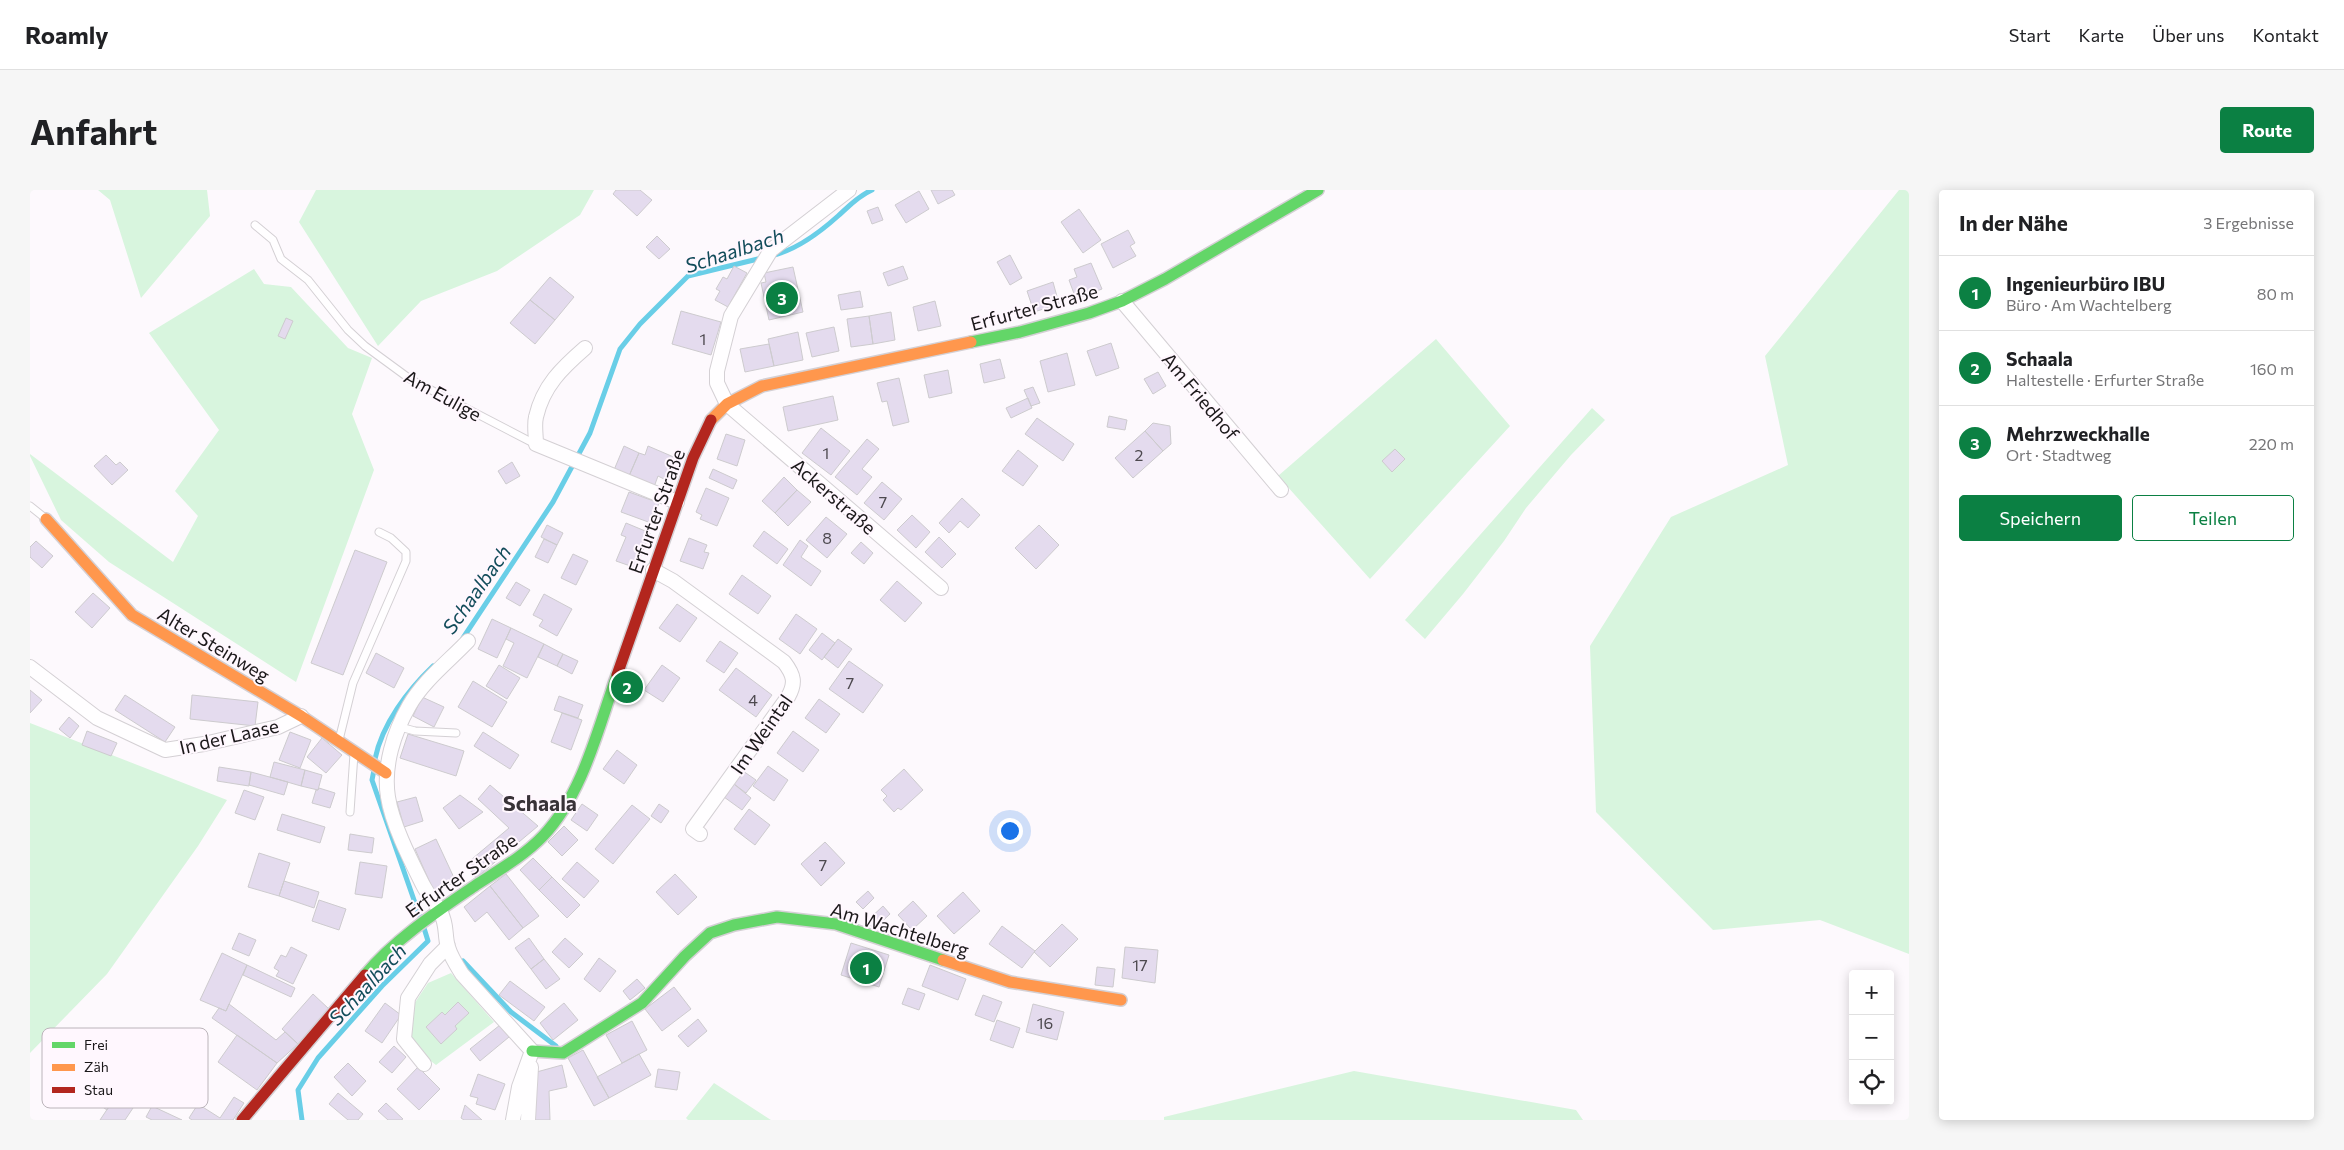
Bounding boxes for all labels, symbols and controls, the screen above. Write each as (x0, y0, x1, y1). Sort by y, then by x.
text: Roamly (25, 20, 108, 49)
text: Start (2009, 24, 2051, 46)
text: Karte (2079, 24, 2124, 46)
text: Über uns (2152, 24, 2225, 46)
text: Kontakt (2253, 24, 2319, 46)
button: Route (2220, 107, 2314, 153)
text: Anfahrt (30, 109, 157, 152)
text: In der Nähe (1959, 210, 2068, 235)
text: 3 Ergebnisse (2203, 213, 2294, 232)
water label: Schaalbach (681, 223, 787, 277)
text: Ingenieurbüro IBU (2006, 272, 2165, 295)
pin: 3 (766, 279, 798, 317)
street label: Erfurter Straße (968, 279, 1100, 335)
text: 1 (1971, 284, 1979, 303)
text: 80 m (2257, 284, 2294, 303)
text: Büro · Am Wachtelberg (2006, 295, 2172, 314)
house number: 1 (700, 329, 706, 348)
text: Schaala (2006, 347, 2073, 370)
street label: Am Friedhof (1158, 348, 1245, 445)
text: 2 (1970, 359, 1980, 378)
text: 160 m (2250, 359, 2294, 378)
street label: Am Eulige (400, 364, 486, 426)
text: Haltestelle · Erfurter Straße (2006, 370, 2204, 389)
text: Mehrzweckhalle (2006, 422, 2150, 445)
text: 3 (1970, 434, 1980, 453)
text: 220 m (2249, 434, 2294, 453)
house number: 1 (823, 443, 829, 462)
street label: Erfurter Straße (623, 445, 689, 577)
house number: 2 (1135, 445, 1144, 464)
text: Ort · Stadtweg (2006, 445, 2112, 464)
street label: Ackerstraße (787, 453, 881, 539)
house number: 7 (879, 492, 887, 511)
button: Speichern (1959, 495, 2122, 541)
button: Teilen (2132, 495, 2294, 541)
house number: 8 (822, 528, 832, 547)
water label: Schaalbach (437, 540, 515, 638)
street label: Alter Steinweg (154, 602, 274, 686)
pin: 2 (611, 668, 643, 706)
house number: 7 (846, 673, 854, 692)
street label: Im Weintal (725, 690, 797, 778)
house number: 4 (748, 690, 758, 709)
street label: In der Laase (177, 713, 281, 759)
district label: Schaala (503, 790, 577, 815)
your location (997, 818, 1023, 844)
street label: Erfurter Straße (401, 828, 521, 922)
house number: 7 (819, 855, 827, 874)
street label: Am Wachtelberg (828, 897, 972, 961)
water label: Schaalbach (323, 938, 411, 1030)
pin: 1 (850, 949, 882, 987)
house number: 17 (1132, 955, 1148, 974)
map controls (1849, 970, 1894, 1105)
button: + (1849, 970, 1894, 1015)
house number: 16 (1037, 1013, 1053, 1032)
button: − (1849, 1015, 1894, 1060)
legend (42, 1028, 208, 1108)
text: Frei (84, 1036, 108, 1053)
text: Zäh (84, 1058, 109, 1075)
button: locate (1849, 1060, 1894, 1105)
text: Stau (84, 1081, 113, 1098)

